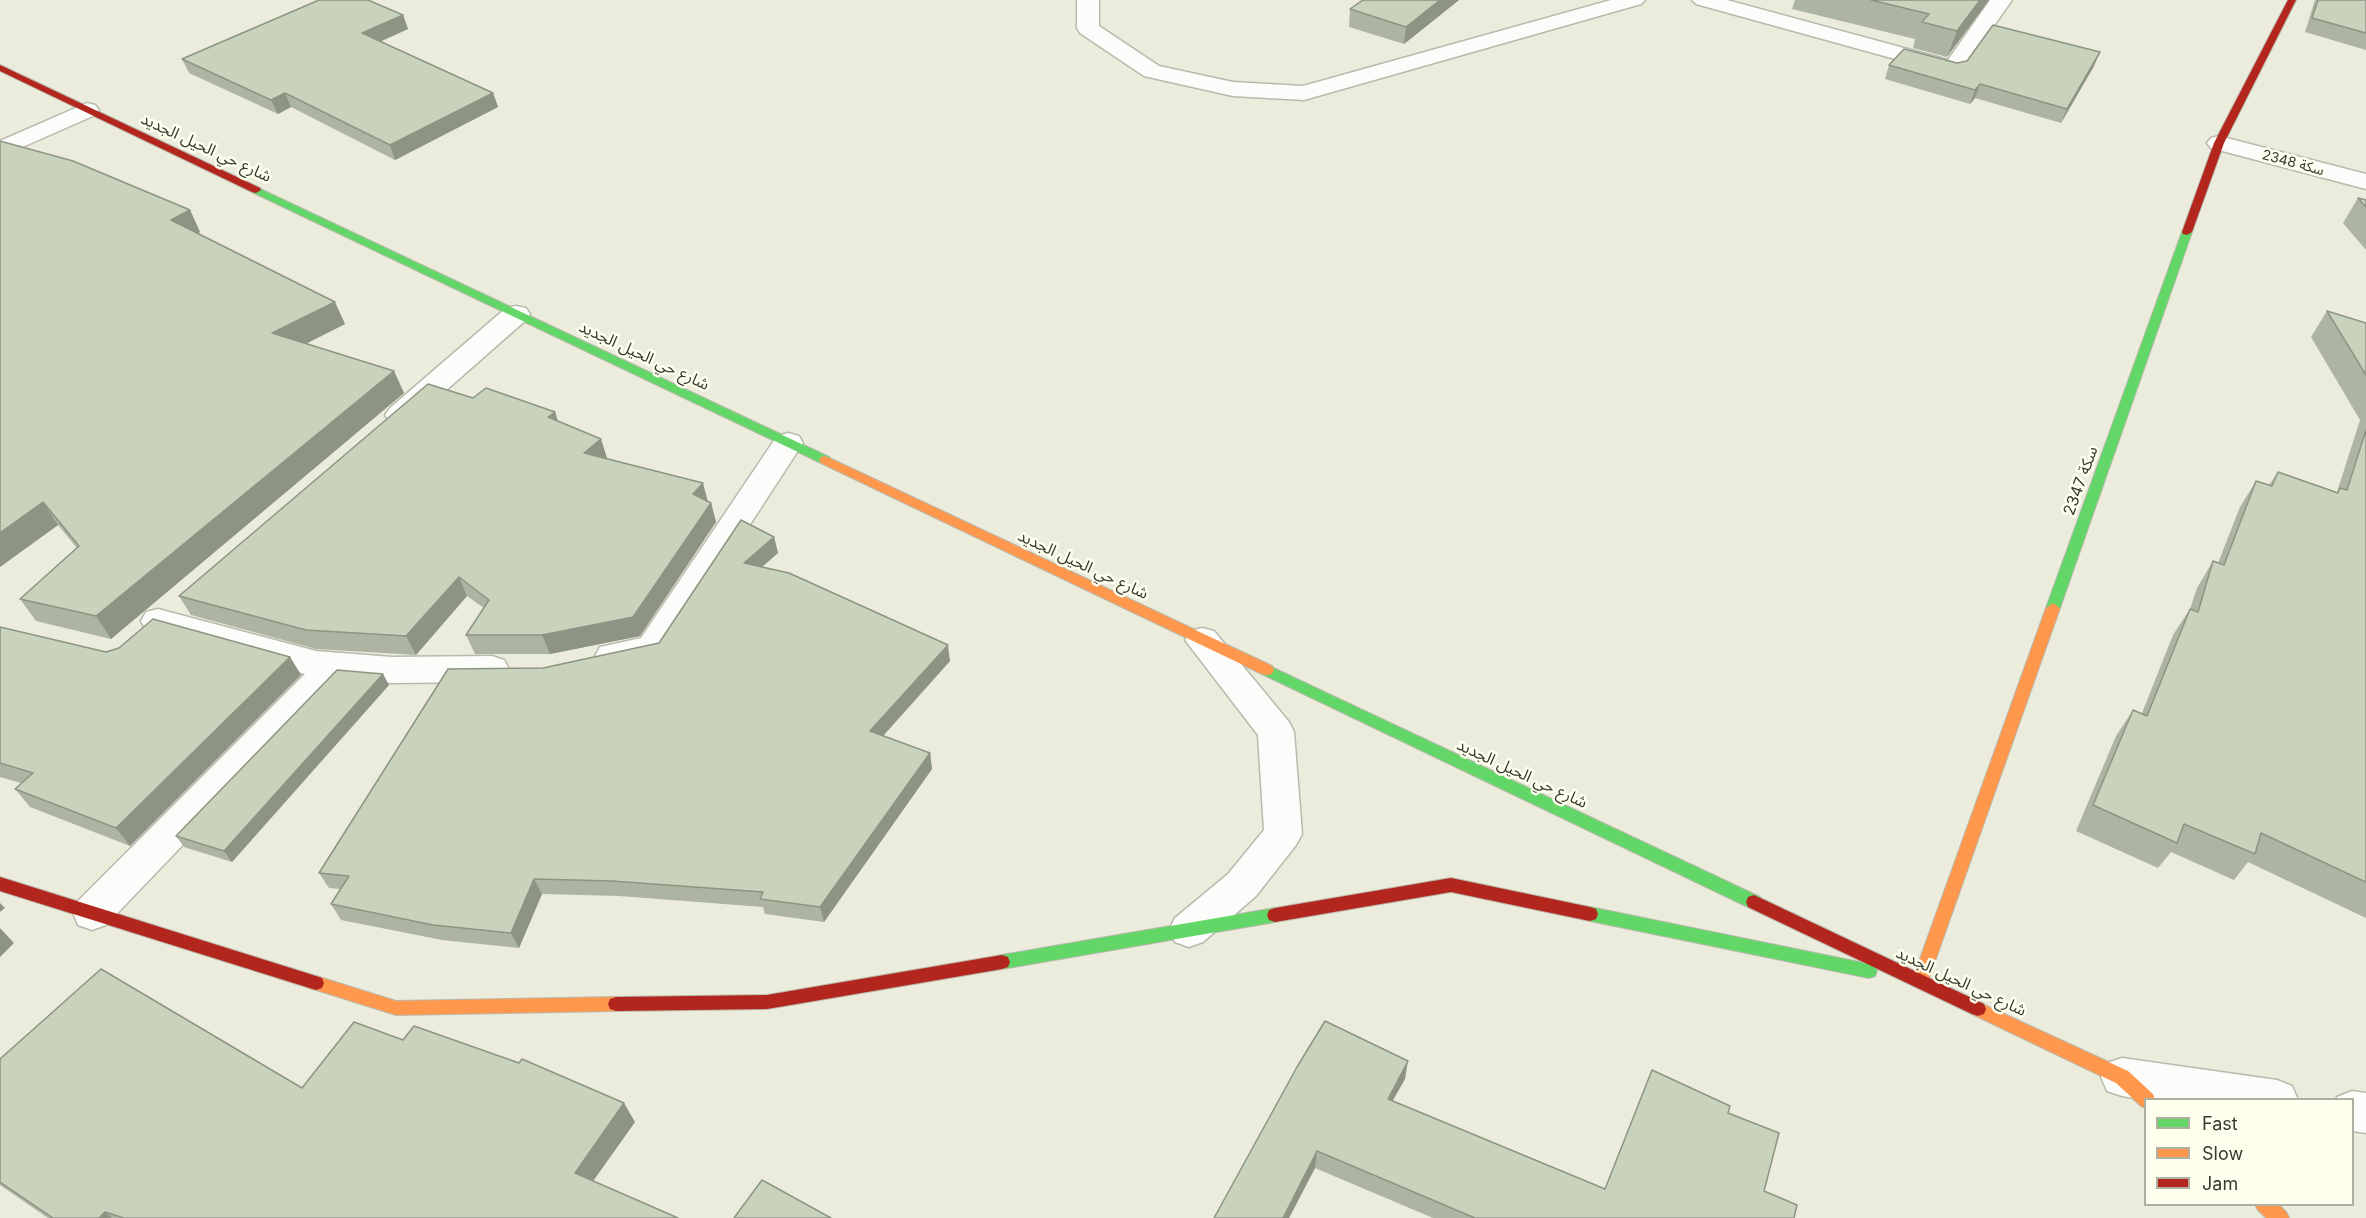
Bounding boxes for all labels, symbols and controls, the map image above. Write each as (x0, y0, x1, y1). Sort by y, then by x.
street label: شارع حي الحيل الجديد (138, 109, 274, 187)
street label: سكة 2348 (2260, 147, 2326, 179)
street label: شارع حي الحيل الجديد (576, 317, 712, 395)
street label: سكة 2347 (2060, 444, 2102, 518)
street label: شارع حي الحيل الجديد (1015, 526, 1151, 604)
street label: شارع حي الحيل الجديد (1454, 735, 1590, 813)
street label: شارع حي الحيل الجديد (1893, 943, 2029, 1021)
legend (2144, 1098, 2354, 1206)
text: Fast (2202, 1113, 2238, 1134)
text: Slow (2202, 1143, 2243, 1164)
text: Jam (2202, 1173, 2238, 1194)

